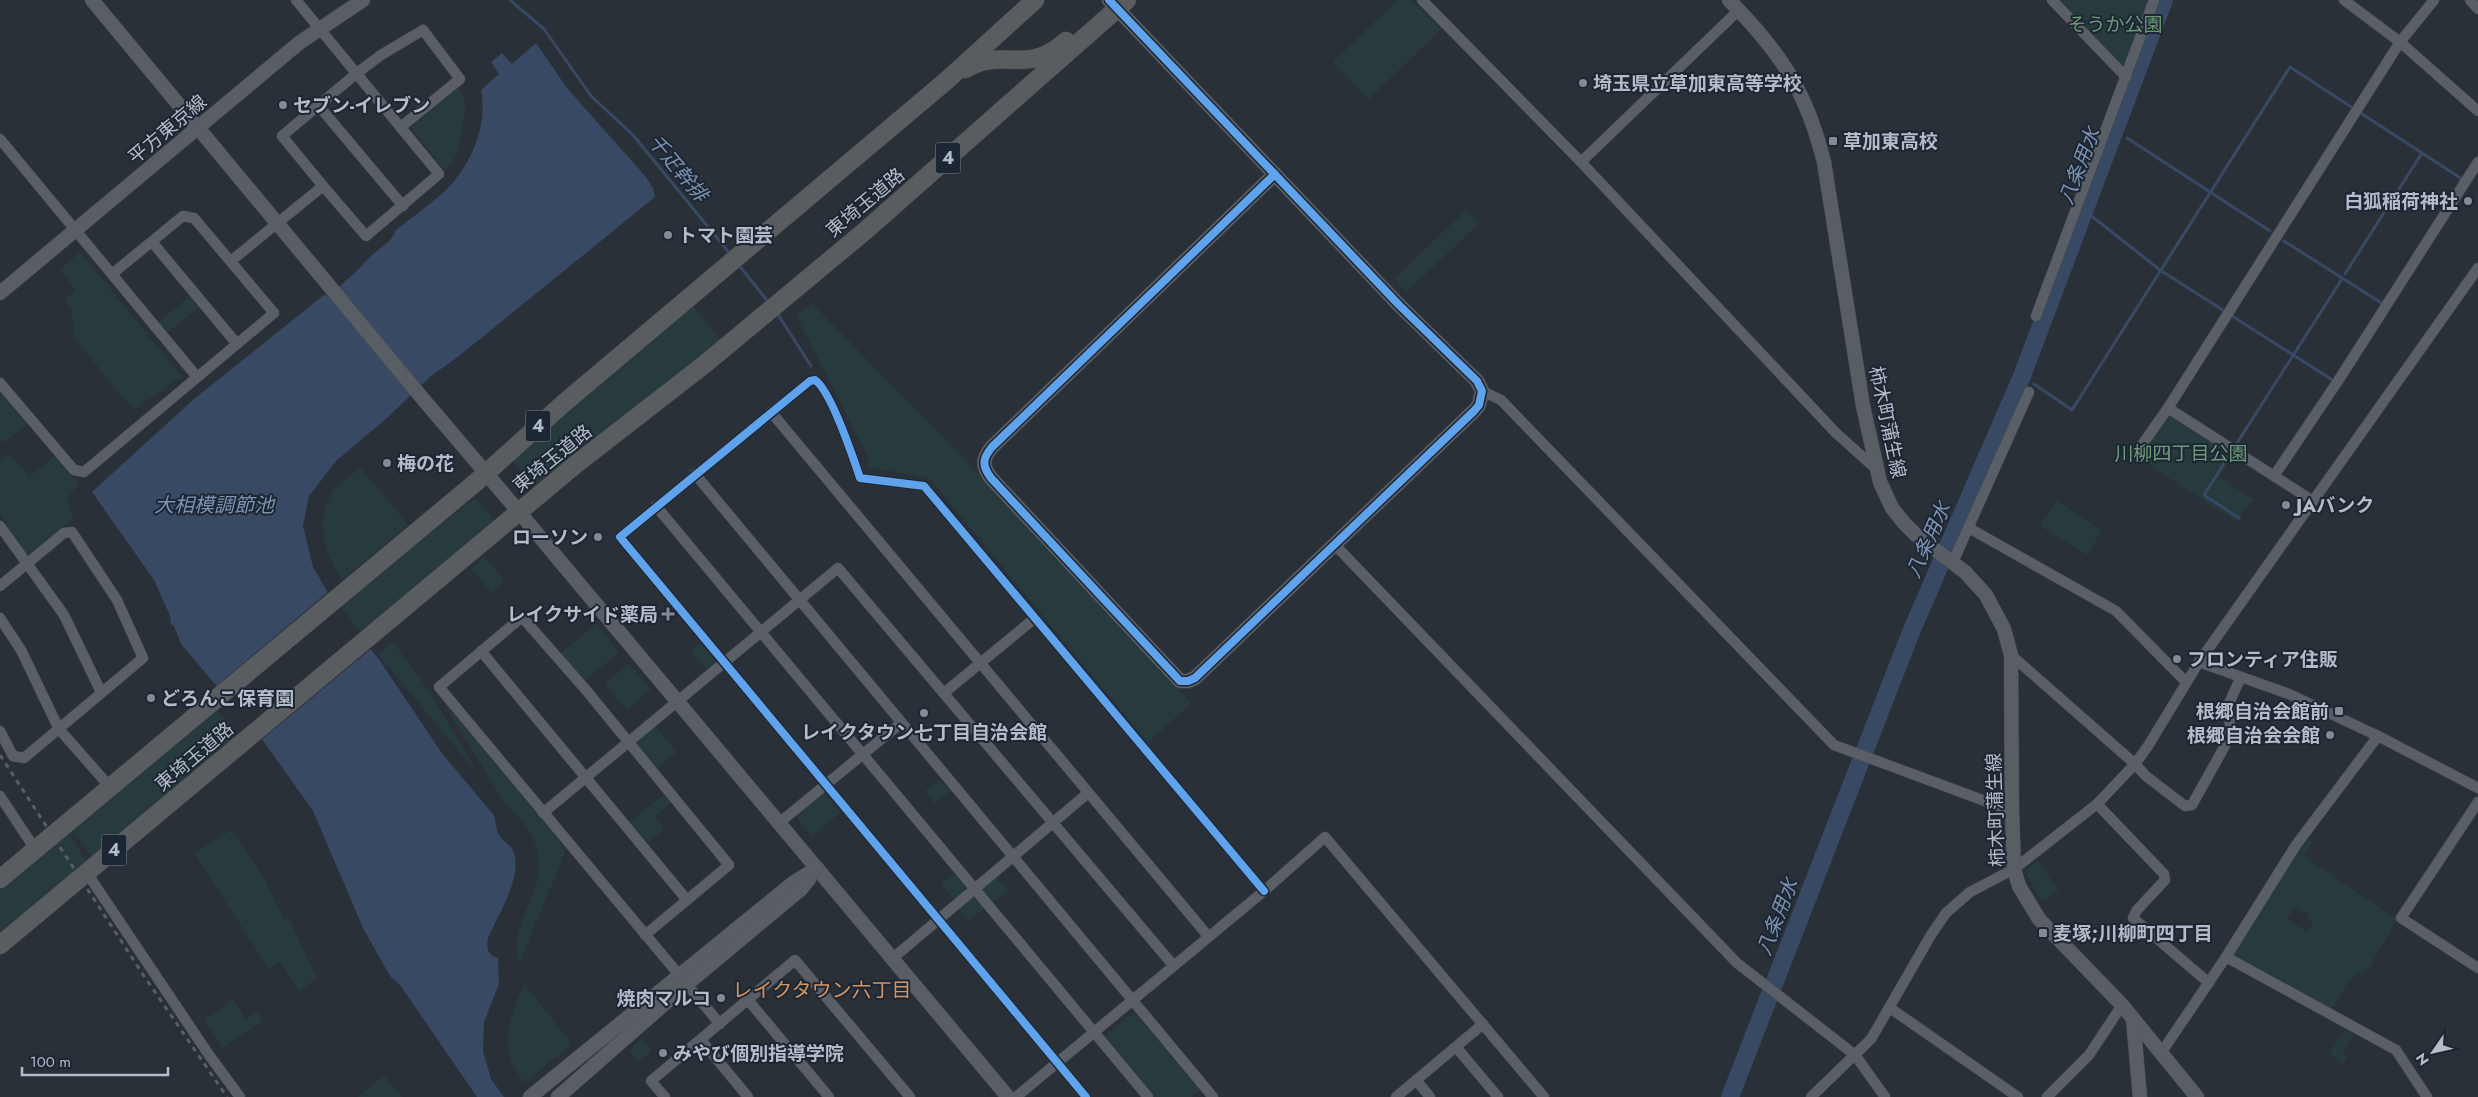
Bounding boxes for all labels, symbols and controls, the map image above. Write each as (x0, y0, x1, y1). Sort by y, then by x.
park label: そうか公園 (2067, 11, 2163, 38)
place label: 埼玉県立草加東高等学校 (1593, 70, 1802, 97)
marker: 埼玉県立草加東高等学校 (1577, 77, 1589, 89)
street label: 平方東京線 (122, 89, 212, 170)
place label: セブン-イレブン (293, 92, 430, 119)
marker: セブン-イレブン (277, 99, 289, 111)
water label: 八条用水 (2052, 122, 2108, 209)
water label: 千疋幹排 (641, 128, 716, 211)
place label: 草加東高校 (1843, 128, 1938, 155)
marker: 草加東高校 (1827, 135, 1839, 147)
road number: 4 (936, 142, 960, 174)
street label: 東埼玉道路 (820, 162, 910, 243)
place label: 白狐稲荷神社 (2344, 188, 2458, 215)
marker: 白狐稲荷神社 (2462, 195, 2474, 207)
place label: トマト園芸 (678, 222, 773, 249)
marker: トマト園芸 (662, 229, 674, 241)
street label: 柿木町蒲生線 (1862, 364, 1913, 481)
road number: 4 (526, 411, 550, 442)
street label: 東埼玉道路 (507, 418, 598, 499)
park label: 川柳四丁目公園 (2114, 440, 2248, 467)
place label: 梅の花 (397, 450, 454, 477)
marker: 梅の花 (381, 457, 393, 469)
water label: 大相模調節池 (154, 491, 276, 520)
place label: JAバンク (2292, 492, 2374, 519)
water label: 八条用水 (1899, 496, 1959, 583)
marker: JAバンク (2280, 499, 2292, 511)
place label: ローソン (512, 524, 588, 551)
marker: ローソン (592, 531, 604, 543)
place label: レイクサイド薬局 (506, 601, 658, 628)
marker: レイクサイド薬局 (662, 608, 674, 620)
place label: フロンティア住販 (2187, 646, 2338, 673)
marker: フロンティア住販 (2171, 653, 2183, 665)
place label: どろんこ保育園 (161, 685, 294, 712)
marker: どろんこ保育園 (145, 692, 157, 704)
place label: 根郷自治会館前 (2196, 698, 2329, 725)
marker: 根郷自治会館前 (2333, 705, 2345, 717)
marker: レイクタウン七丁目自治会館 (918, 707, 930, 719)
street label: 東埼玉道路 (149, 716, 239, 797)
place label: レイクタウン七丁目自治会館 (801, 719, 1047, 746)
place label: 根郷自治会会館 (2187, 722, 2320, 749)
marker: 根郷自治会会館 (2324, 729, 2336, 741)
street label: 柿木町蒲生線 (1980, 753, 2011, 867)
road number: 4 (102, 834, 126, 866)
water label: 八条用水 (1750, 873, 1806, 960)
place label: 麦塚;川柳町四丁目 (2053, 920, 2212, 947)
marker: 麦塚;川柳町四丁目 (2037, 927, 2049, 939)
district label: レイクタウン六丁目 (733, 976, 911, 1005)
place label: 焼肉マルコ (616, 985, 711, 1012)
marker: 焼肉マルコ (715, 992, 727, 1004)
north arrow (2408, 1027, 2458, 1077)
place label: みやび個別指導学院 (673, 1040, 844, 1067)
scale bar (22, 1044, 169, 1076)
marker: みやび個別指導学院 (657, 1047, 669, 1059)
text: N (2411, 1049, 2434, 1069)
text: 100 m (30, 1051, 71, 1073)

